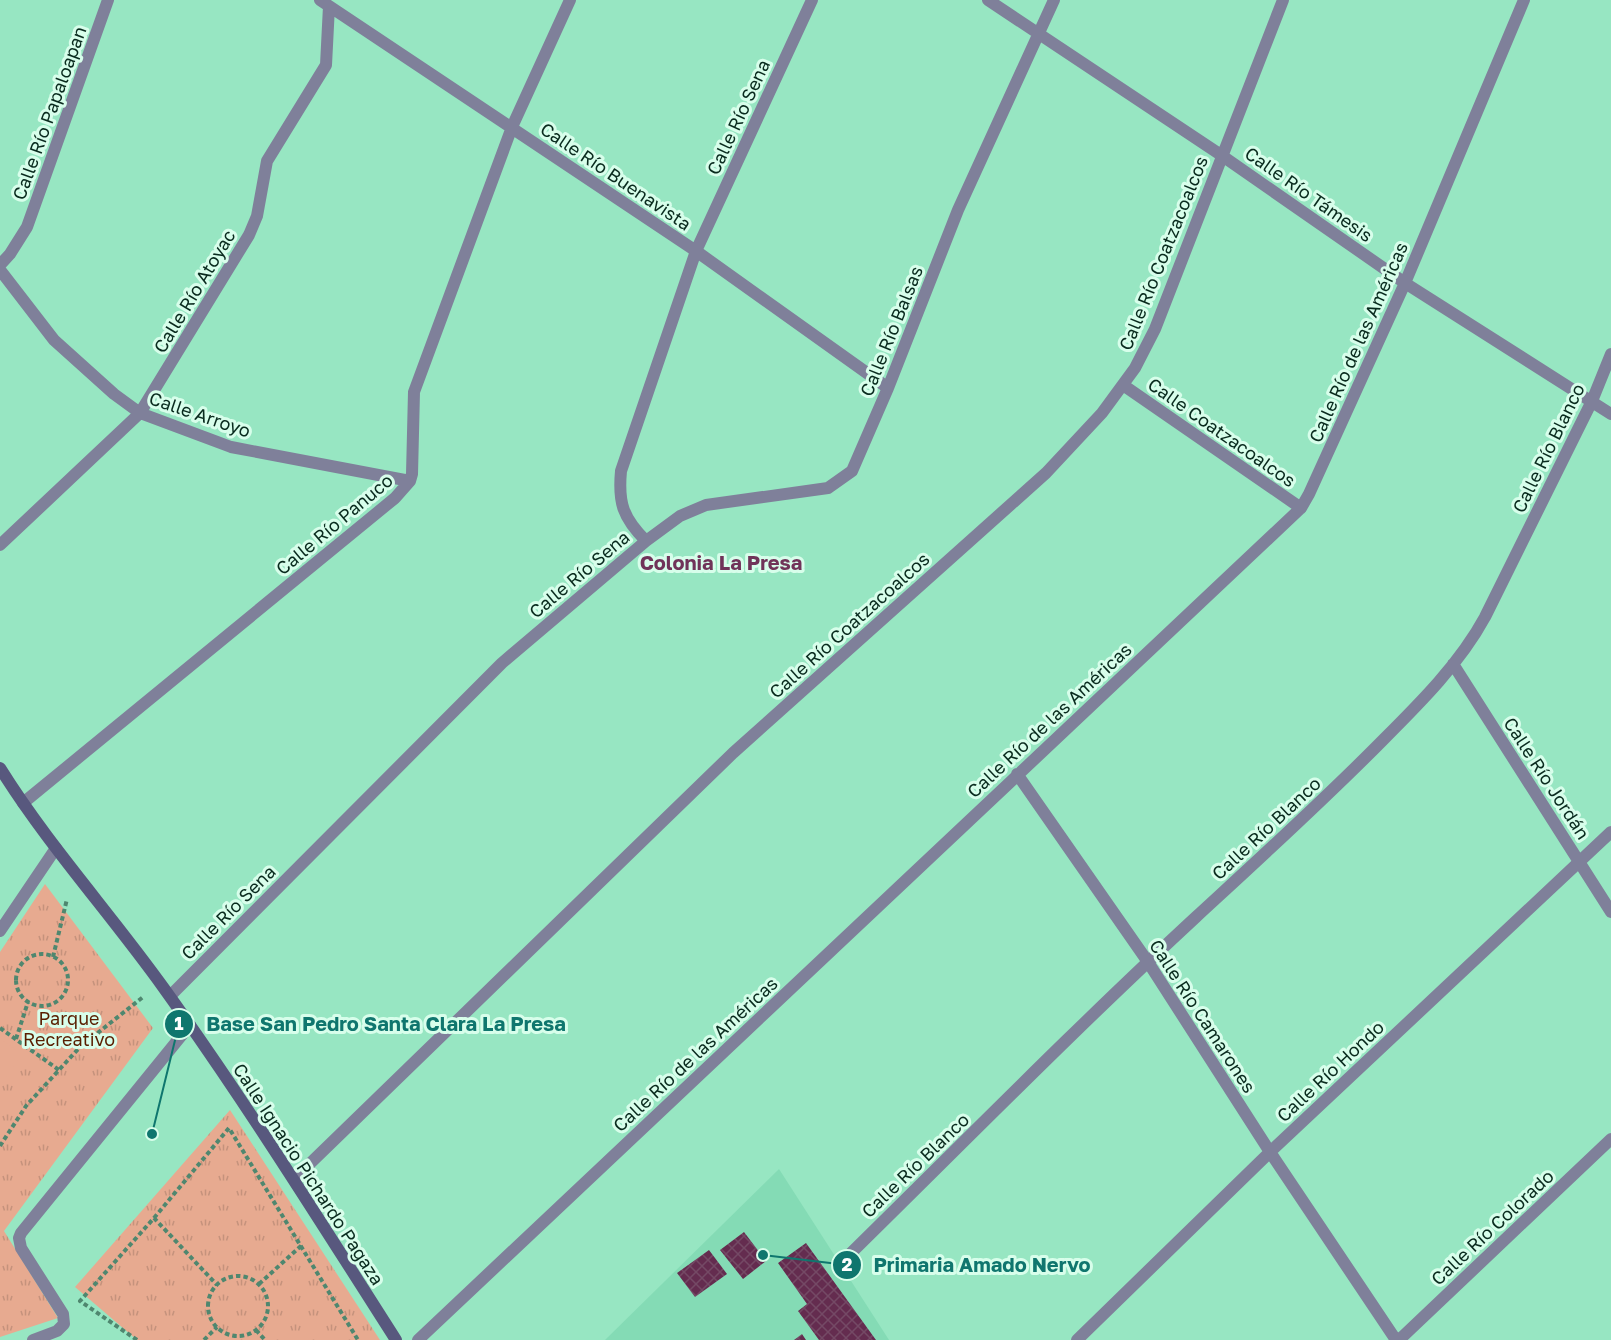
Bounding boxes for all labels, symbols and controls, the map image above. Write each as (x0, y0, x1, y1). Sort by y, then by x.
street label: Calle Río Papaloapan (7, 23, 91, 203)
street label: Calle Río Sena (702, 56, 774, 178)
street label: Calle Río Buenavista (536, 117, 696, 235)
street label: Calle Río Támesis (1241, 142, 1377, 246)
street label: Calle Río Coatzacoalcos (1114, 153, 1212, 353)
street label: Calle Río Atoyac (149, 225, 239, 356)
street label: Calle Río de las Américas (1304, 238, 1412, 446)
street label: Calle Río Balsas (855, 263, 927, 399)
street label: Calle Coatzacoalcos (1144, 373, 1300, 491)
street label: Calle Río Blanco (1507, 380, 1589, 516)
street label: Calle Arroyo (147, 386, 253, 442)
street label: Calle Río Panuco (271, 469, 397, 579)
street label: Calle Río Sena (524, 526, 634, 622)
street label: Calle Río Coatzacoalcos (765, 547, 933, 703)
district label: Colonia La Presa (640, 550, 802, 574)
street label: Calle Río de las Américas (962, 638, 1136, 802)
street label: Calle Río Jordán (1499, 713, 1595, 843)
street label: Calle Río Blanco (1207, 772, 1325, 884)
street label: Calle Río Sena (176, 860, 280, 964)
street label: Calle Río Camarones (1145, 935, 1261, 1097)
street label: Calle Río de las Américas (608, 972, 782, 1136)
callout: Base San Pedro Santa Clara La Presa (164, 1005, 578, 1043)
park label: Parque Recreativo (23, 1007, 115, 1050)
text: Base San Pedro Santa Clara La Presa (206, 1011, 566, 1035)
text: 1 (174, 1012, 184, 1034)
street label: Calle Río Hondo (1272, 1016, 1388, 1126)
street label: Calle Ignacio Pichardo Pagaza (229, 1059, 389, 1289)
street label: Calle Río Blanco (857, 1108, 973, 1222)
street label: Calle Río Colorado (1426, 1165, 1558, 1289)
callout: Primaria Amado Nervo (832, 1246, 1103, 1284)
text: Primaria Amado Nervo (873, 1252, 1091, 1276)
text: 2 (842, 1253, 853, 1275)

